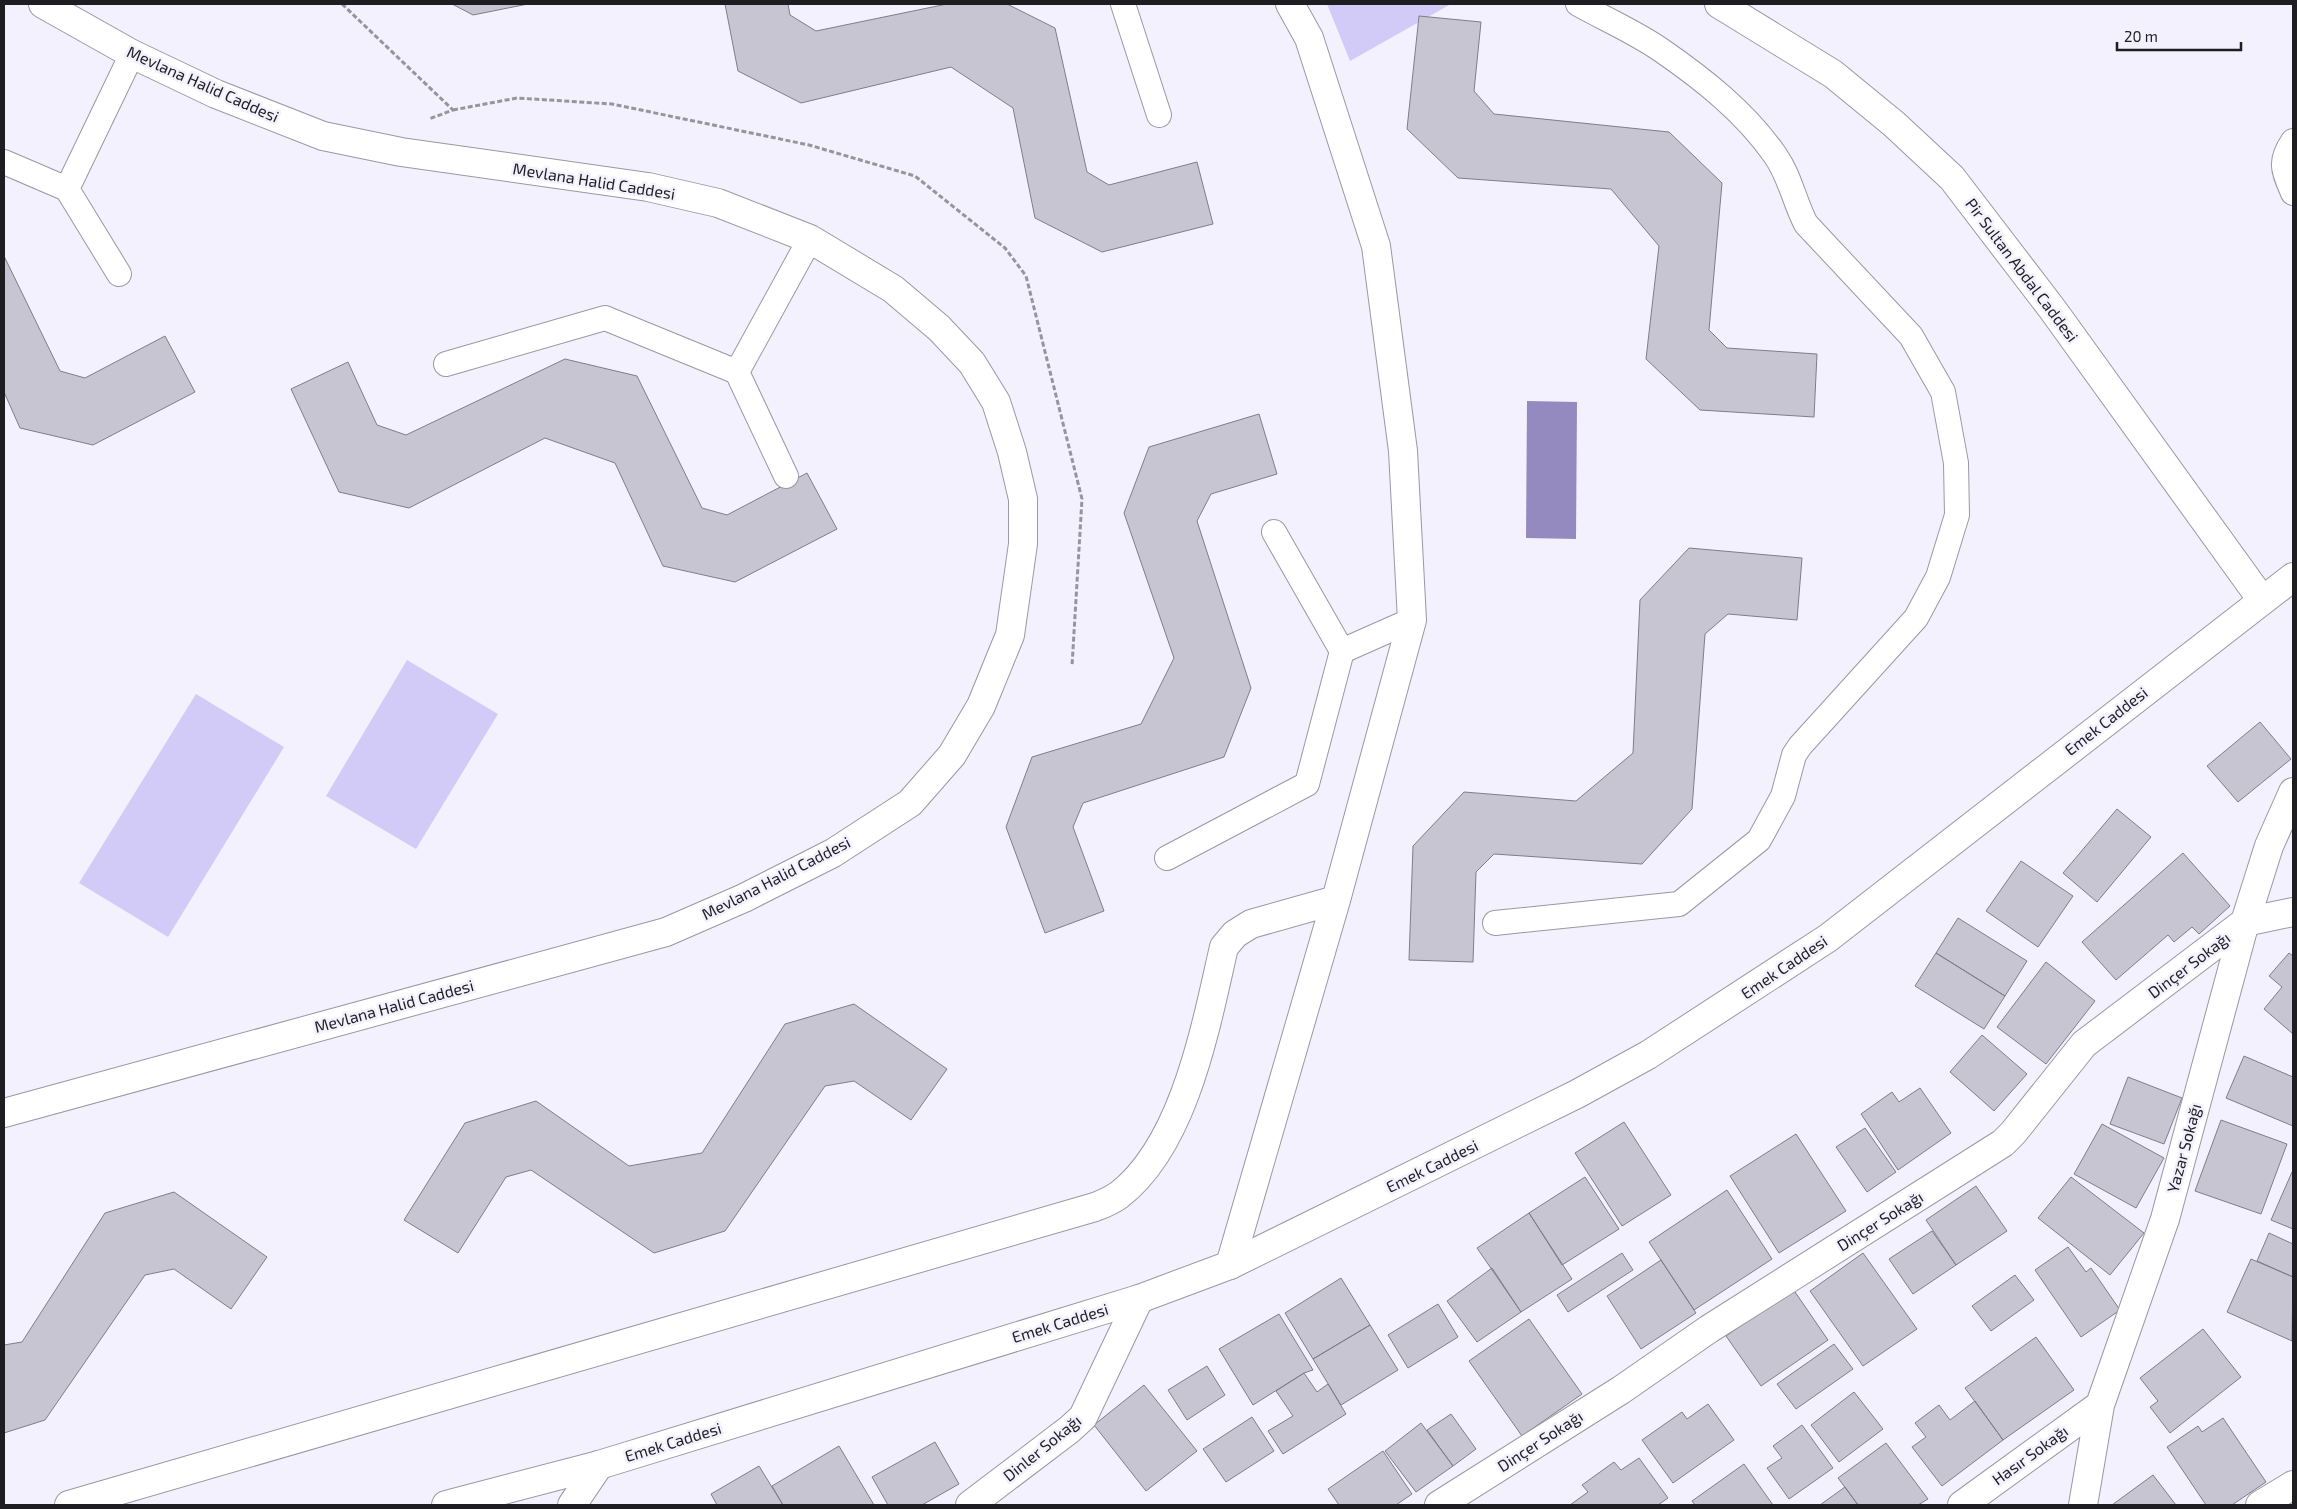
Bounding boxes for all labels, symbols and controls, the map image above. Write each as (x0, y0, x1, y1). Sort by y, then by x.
scale bar (2117, 20, 2241, 52)
text: 20 m (2124, 27, 2158, 45)
street label: Mevlana Halid Caddesi (124, 41, 282, 126)
street label: Mevlana Halid Caddesi (512, 158, 677, 203)
street label: Pir Sultan Abdal Caddesi (1962, 194, 2083, 345)
street label: Emek Caddesi (2060, 682, 2151, 759)
street label: Mevlana Halid Caddesi (698, 832, 853, 923)
street label: Dinçer Sokağı (2144, 928, 2234, 1002)
street label: Emek Caddesi (1737, 931, 1831, 1002)
street label: Mevlana Halid Caddesi (312, 975, 476, 1036)
street label: Yazar Sokağı (2162, 1101, 2205, 1195)
street label: Emek Caddesi (1383, 1135, 1481, 1196)
street label: Dinçer Sokağı (1833, 1187, 1927, 1255)
street label: Emek Caddesi (1009, 1299, 1110, 1346)
street label: Dinçer Sokağı (1494, 1406, 1586, 1476)
street label: Dinler Sokağı (999, 1410, 1084, 1485)
street label: Emek Caddesi (622, 1418, 723, 1465)
street label: Hasır Sokağı (1988, 1421, 2071, 1488)

